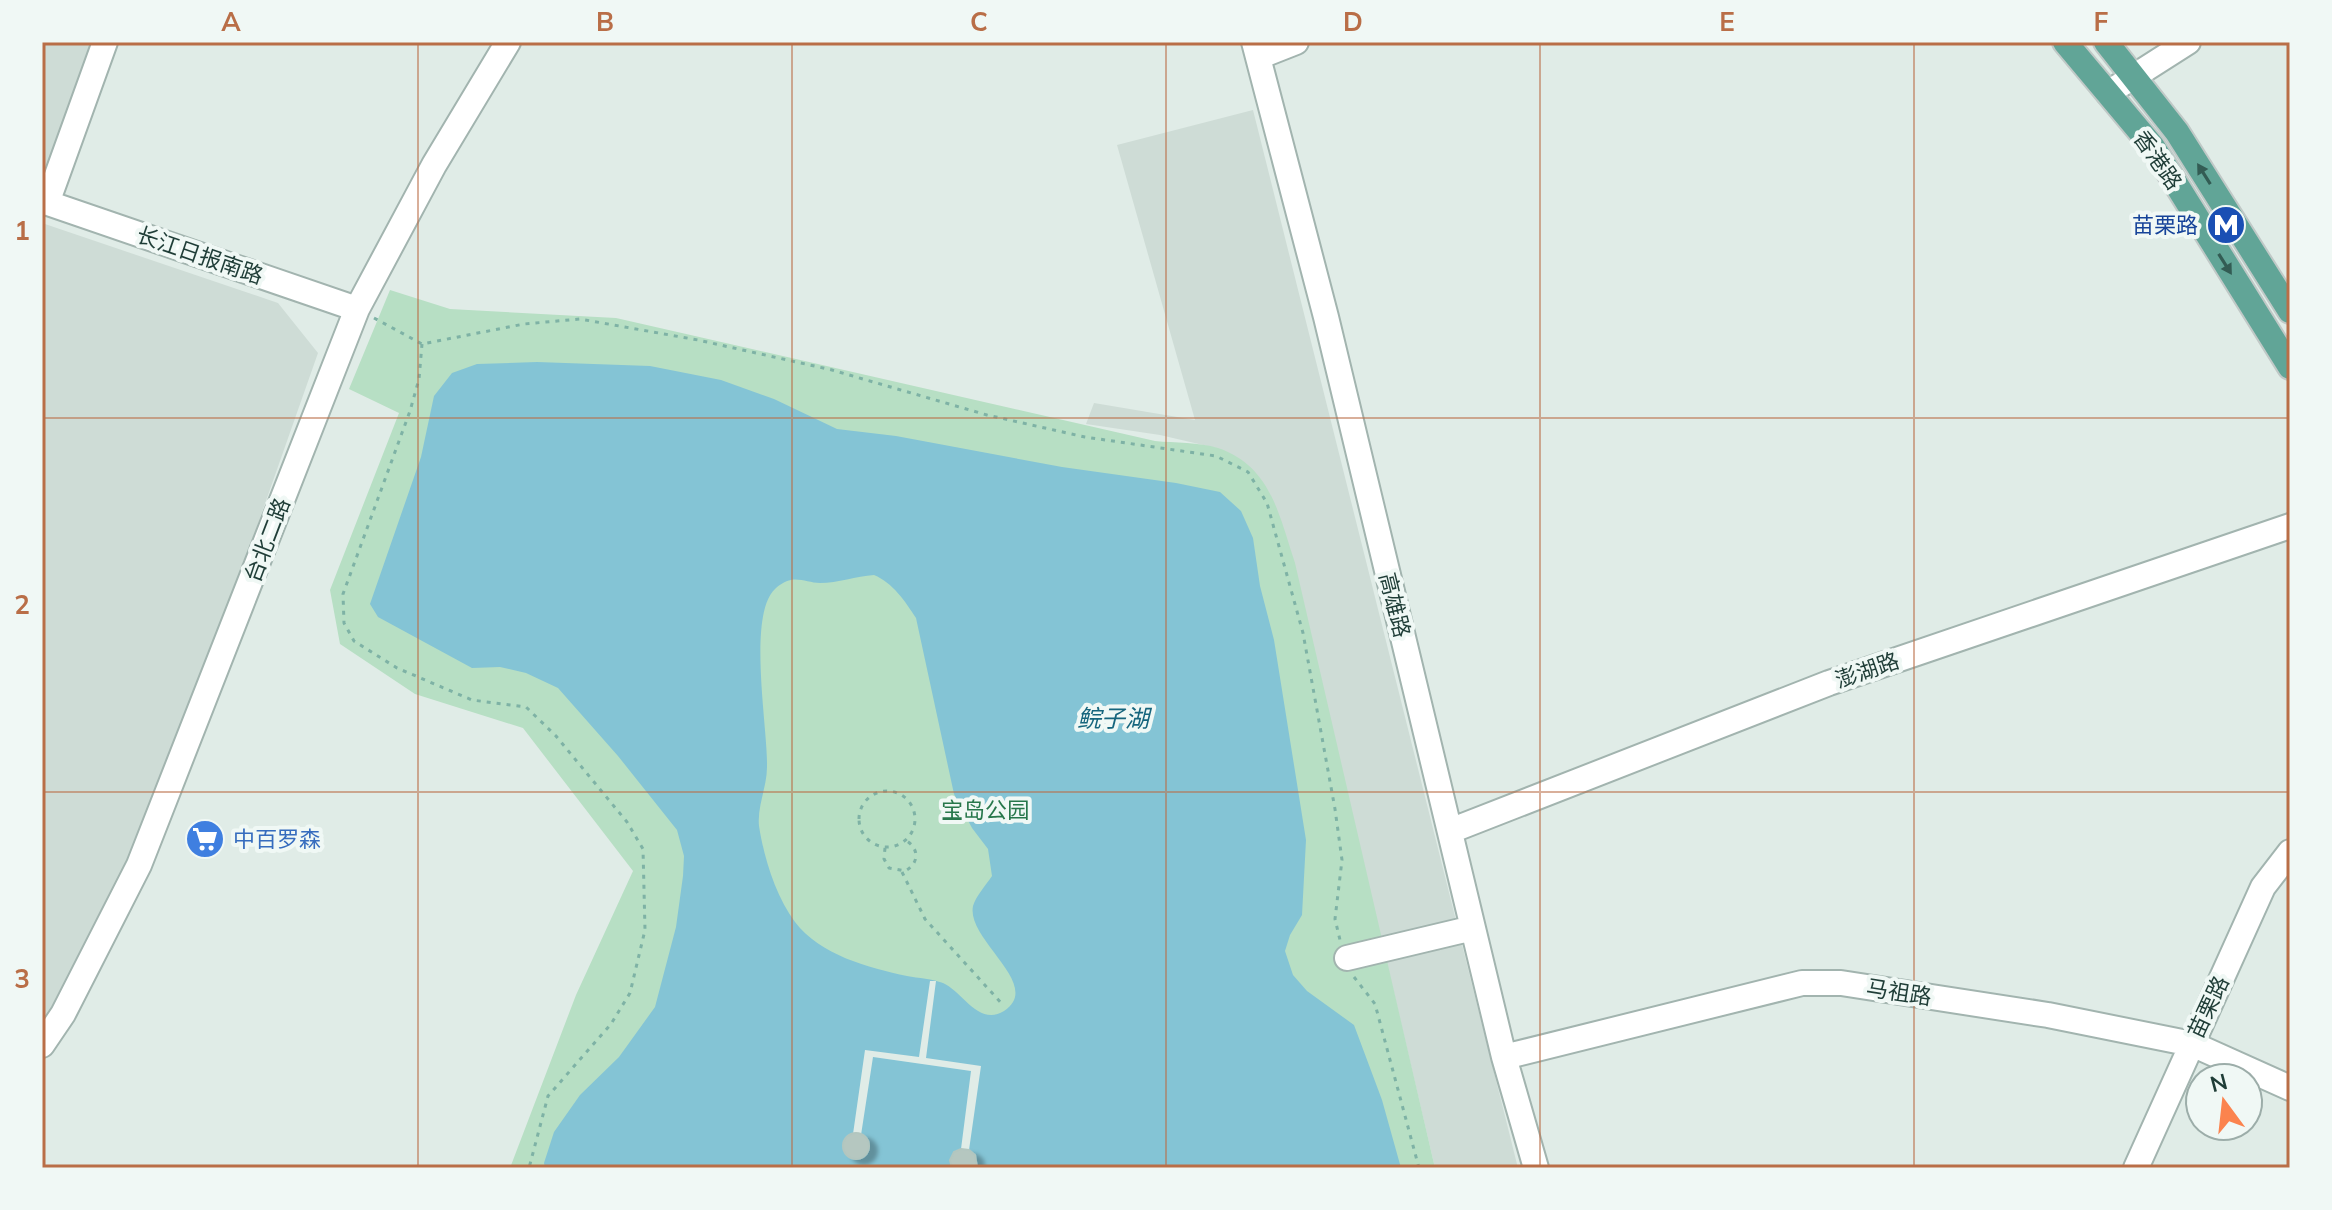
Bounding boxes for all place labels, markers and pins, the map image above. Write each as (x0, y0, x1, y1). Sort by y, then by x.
metro station icon: 苗栗路 (2205, 204, 2247, 246)
place label: 苗栗路 (2132, 211, 2198, 239)
supermarket icon: 中百罗森 (184, 818, 226, 860)
place label: 中百罗森 (233, 825, 321, 853)

